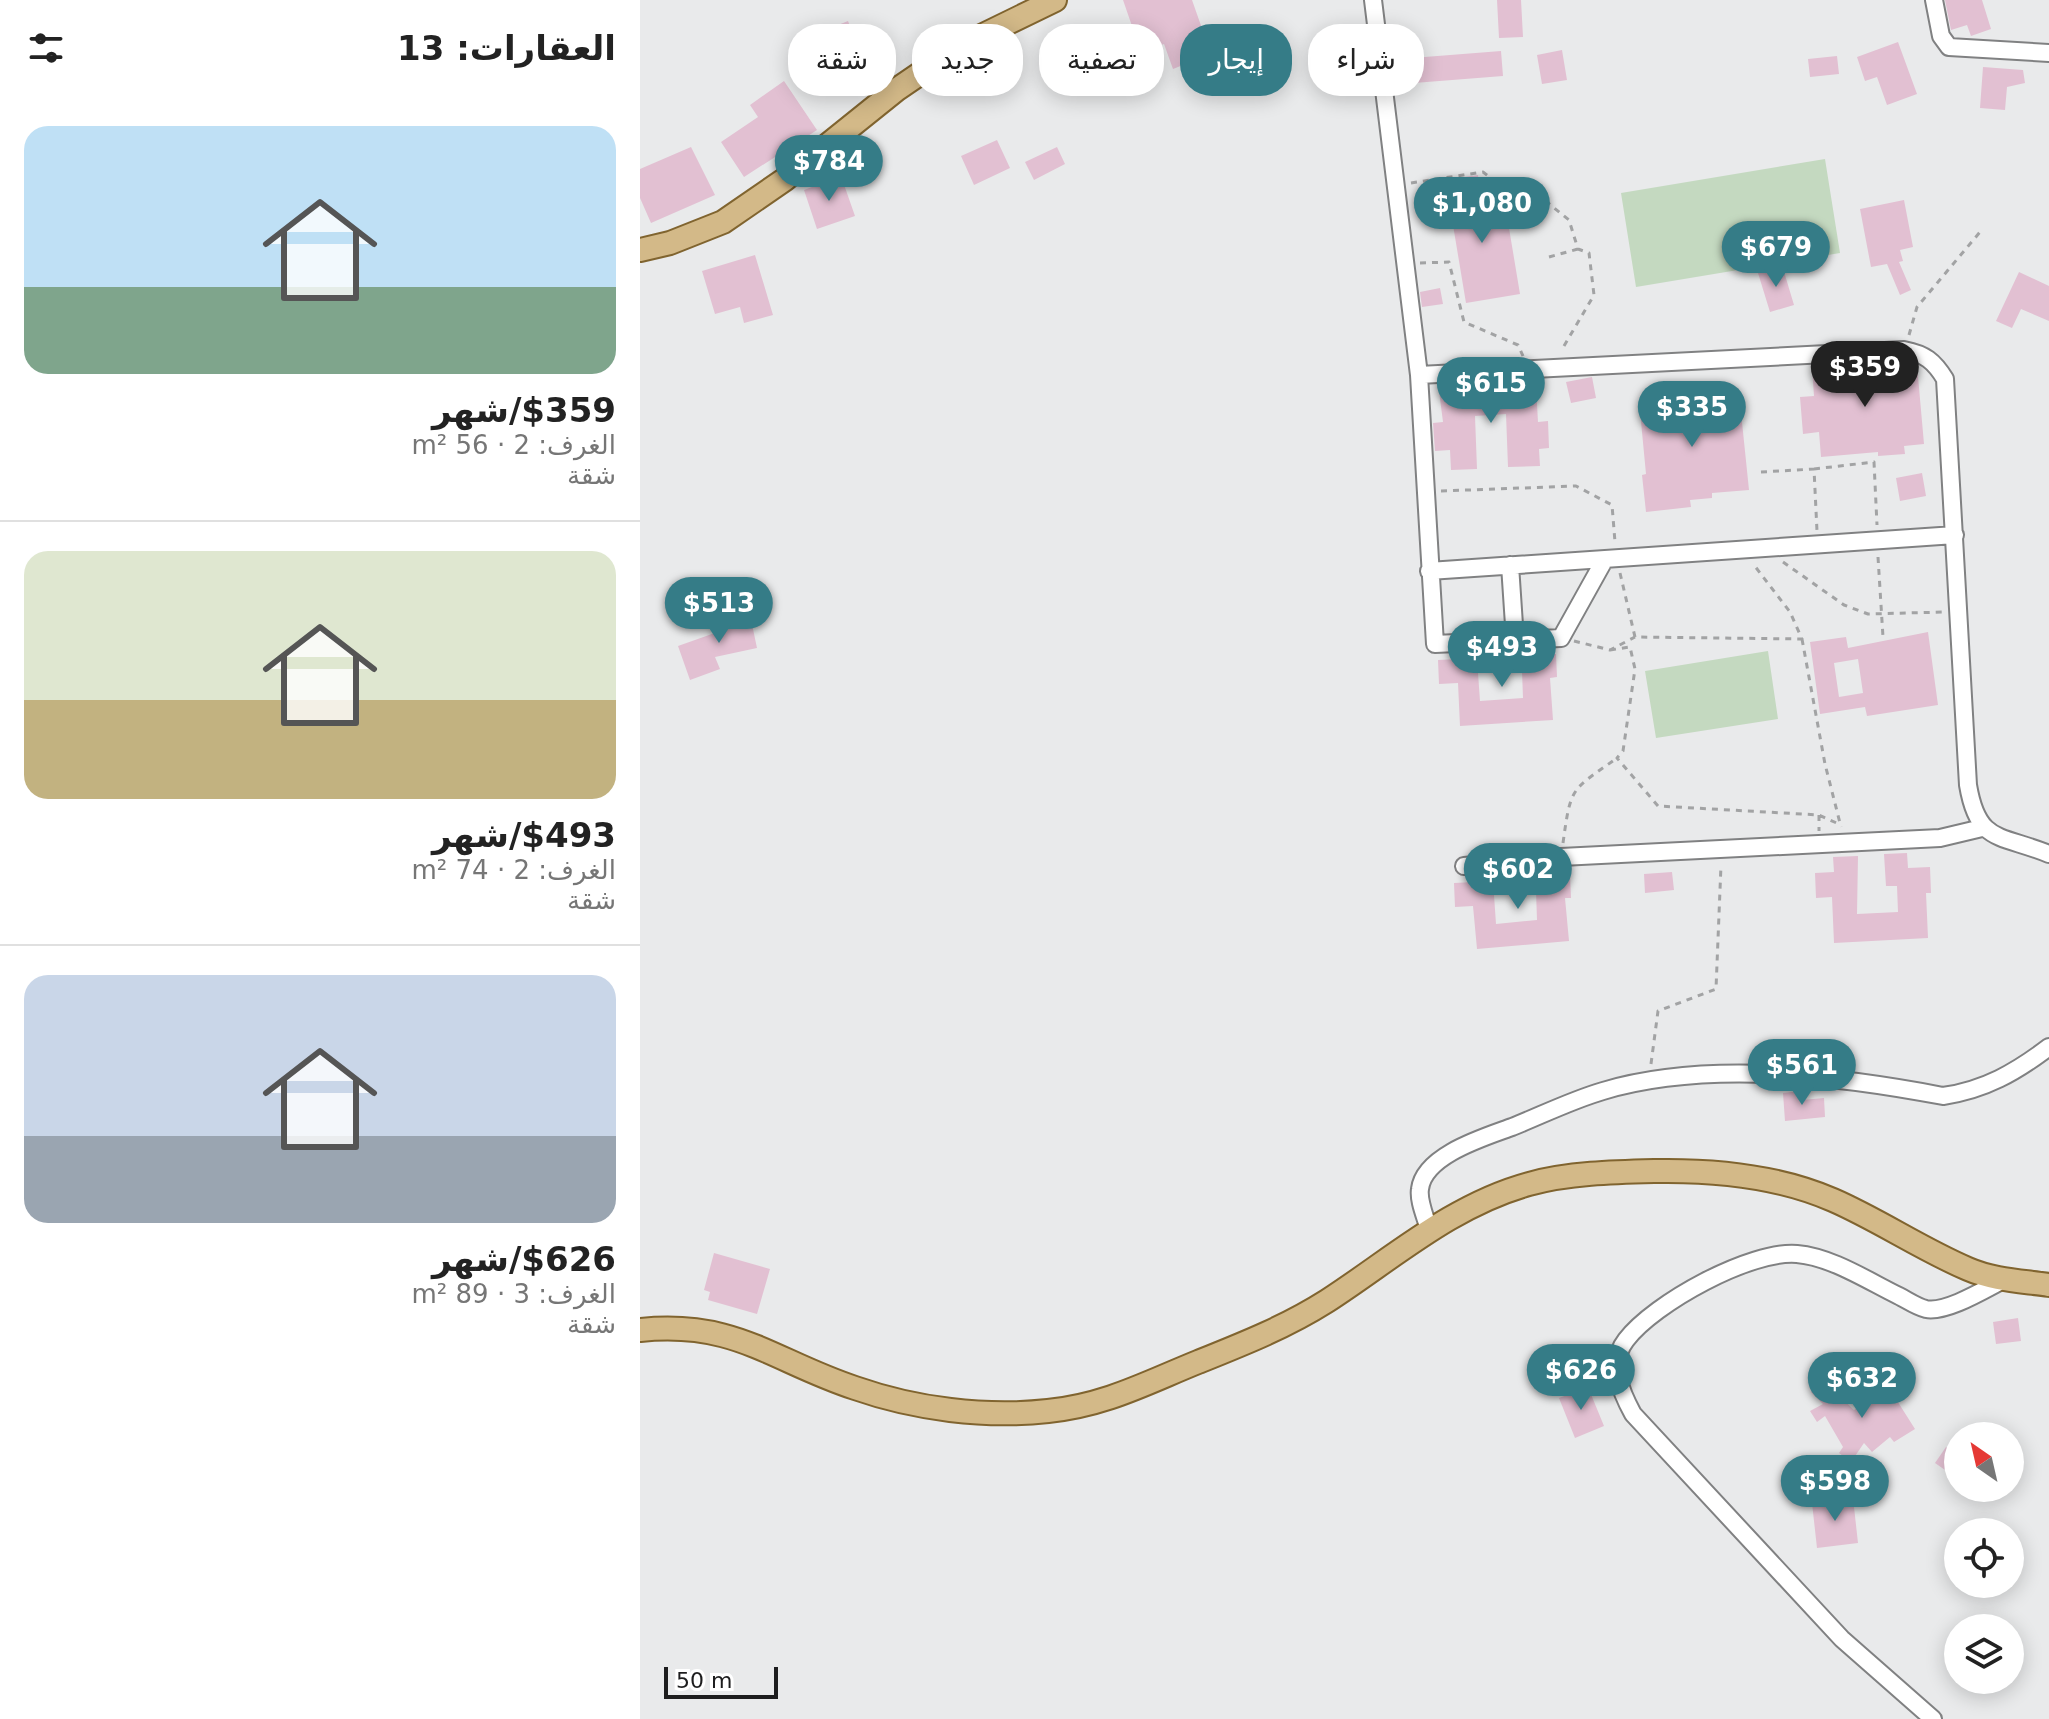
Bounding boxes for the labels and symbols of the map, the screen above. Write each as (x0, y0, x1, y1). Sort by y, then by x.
pin: $784 (782, 135, 876, 203)
pin: $1,080 (1417, 177, 1547, 245)
pin: $679 (1729, 221, 1823, 289)
pin: $359 (1818, 341, 1912, 409)
pin: $615 (1444, 357, 1538, 425)
pin: $335 (1645, 381, 1739, 449)
pin: $513 (672, 577, 766, 645)
pin: $493 (1455, 621, 1549, 689)
pin: $602 (1471, 843, 1565, 911)
pin: $561 (1755, 1039, 1849, 1107)
pin: $626 (1534, 1344, 1628, 1412)
pin: $632 (1815, 1352, 1909, 1420)
north arrow (1944, 1422, 2024, 1502)
pin: $598 (1788, 1455, 1882, 1523)
scale bar (664, 1663, 778, 1699)

